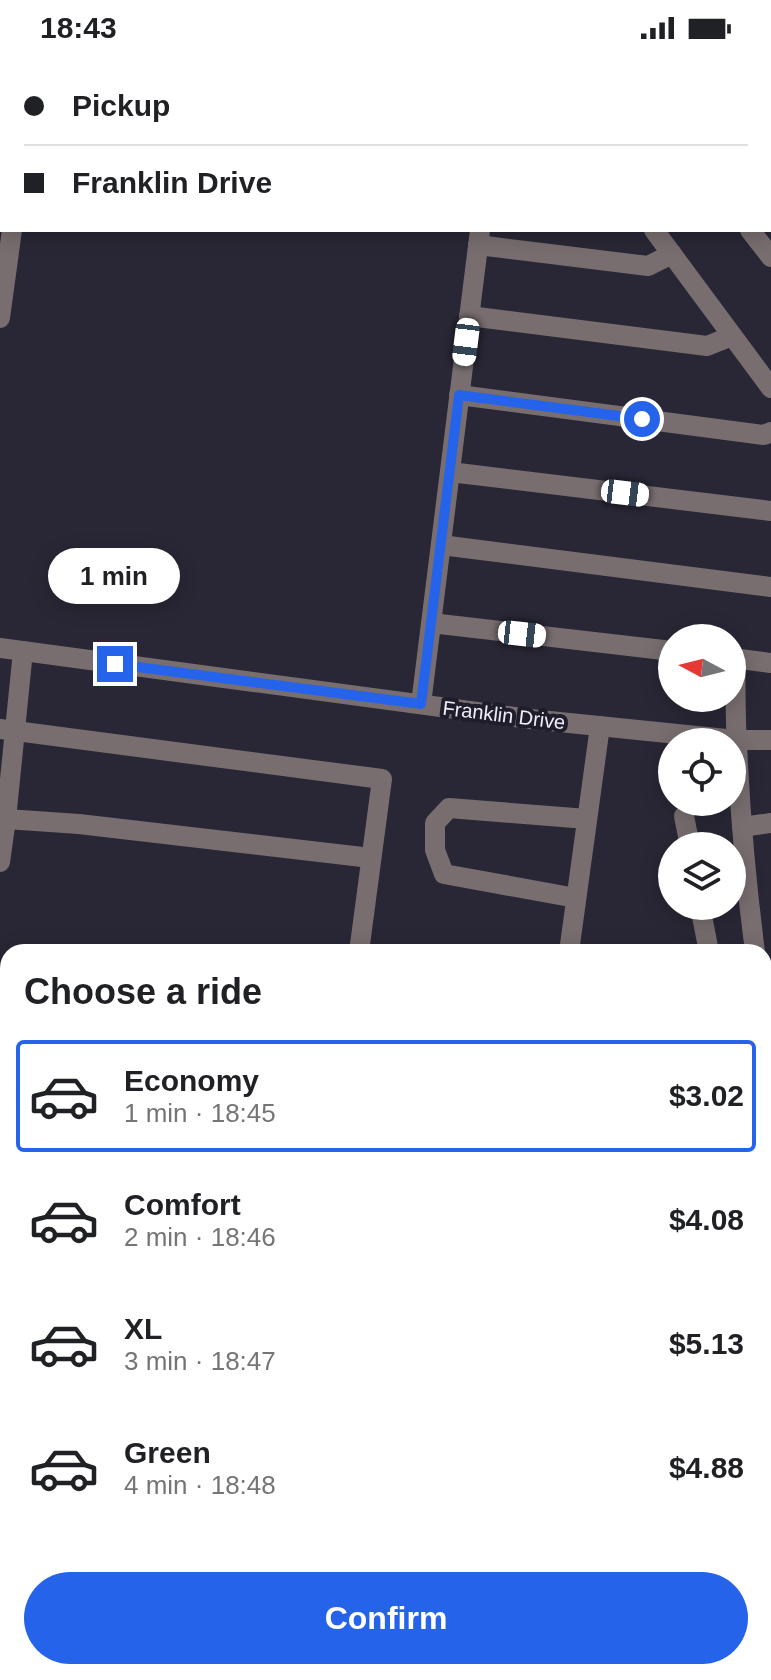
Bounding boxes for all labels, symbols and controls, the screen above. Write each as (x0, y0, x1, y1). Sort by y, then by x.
text: 18:43 (40, 11, 117, 44)
text: Pickup (72, 89, 170, 122)
text: Franklin Drive (72, 166, 272, 199)
car (451, 317, 481, 367)
route start (624, 401, 660, 437)
car (600, 478, 650, 508)
callout: 1 min (49, 548, 181, 604)
text: 1 min (80, 561, 148, 591)
car (497, 620, 547, 648)
north arrow (658, 624, 746, 712)
map controls (658, 624, 746, 920)
route end (97, 646, 133, 682)
street label: Franklin Drive (441, 697, 567, 733)
button: locate (658, 728, 746, 816)
button: layers (658, 832, 746, 920)
text: Choose a ride (24, 971, 262, 1012)
icon: car (28, 1060, 100, 1132)
text: Economy (124, 1064, 259, 1097)
text: $3.02 (669, 1079, 744, 1112)
text: 1 min · 18:45 (124, 1098, 276, 1128)
icon: car (28, 1184, 100, 1256)
text: Comfort (124, 1188, 241, 1221)
text: $4.08 (669, 1203, 744, 1236)
text: 2 min · 18:46 (124, 1222, 276, 1252)
icon: car (28, 1308, 100, 1380)
text: XL (124, 1312, 162, 1345)
text: $5.13 (669, 1327, 744, 1360)
text: 3 min · 18:47 (124, 1346, 276, 1376)
icon: car (28, 1432, 100, 1504)
text: Green (124, 1436, 211, 1469)
text: $4.88 (669, 1451, 744, 1484)
text: 4 min · 18:48 (124, 1470, 276, 1500)
button: Confirm (24, 1572, 748, 1664)

